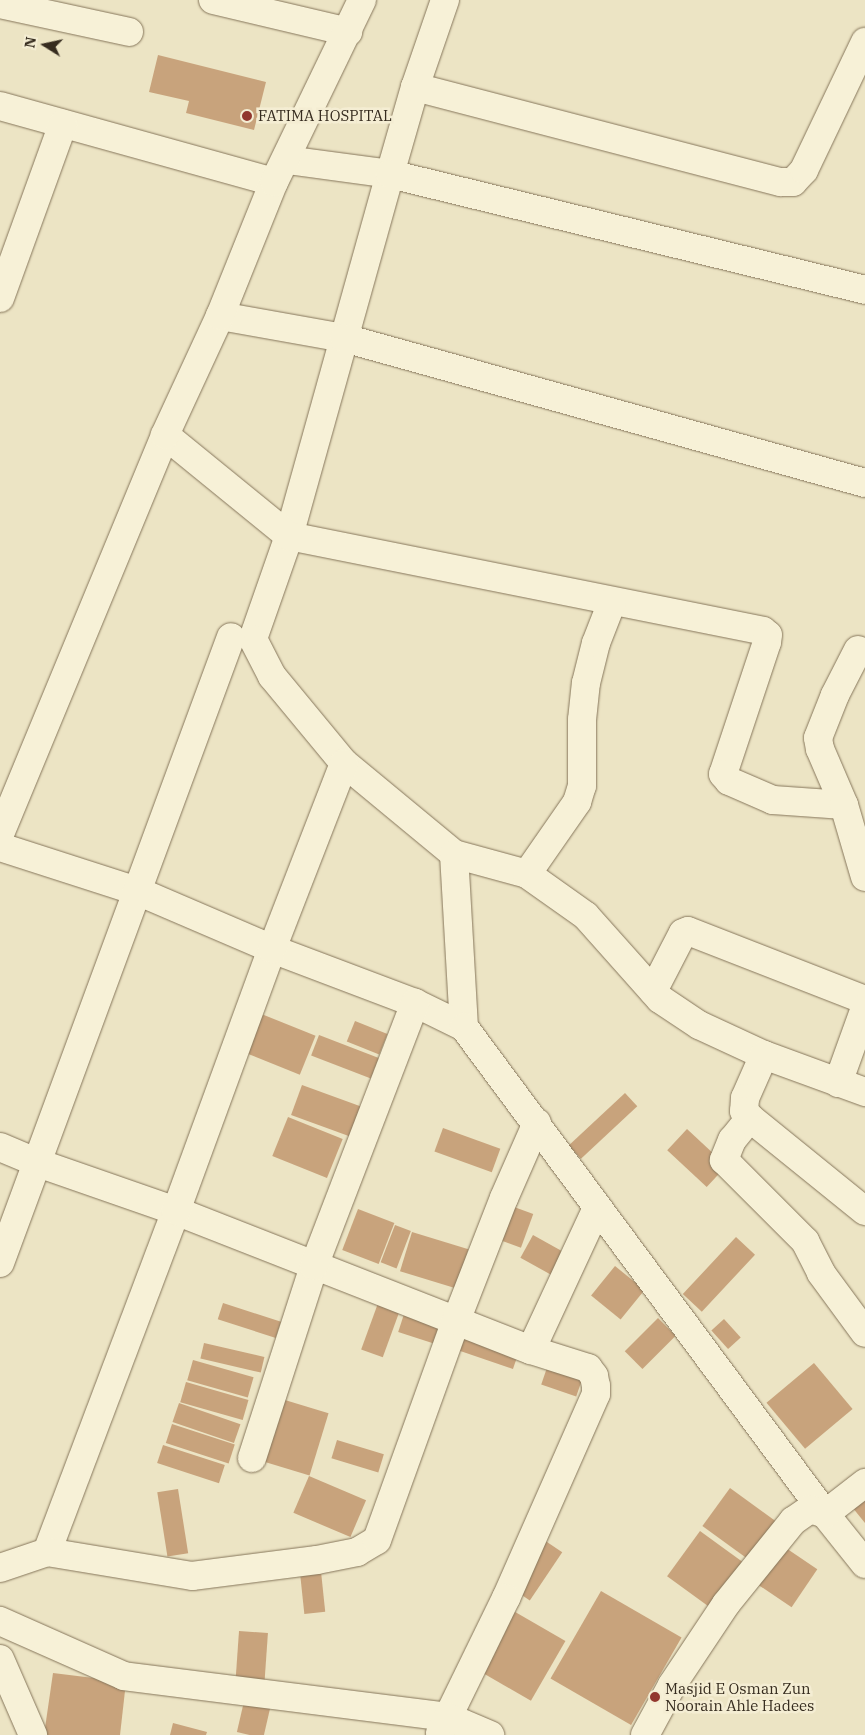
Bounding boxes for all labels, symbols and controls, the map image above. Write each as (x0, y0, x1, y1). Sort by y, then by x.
north arrow (20, 20, 70, 70)
text: N (20, 35, 40, 49)
place label: FATIMA HOSPITAL (258, 107, 392, 125)
marker: FATIMA HOSPITAL (240, 109, 254, 123)
place label: Masjid E Osman Zun Noorain Ahle Hadees (665, 1679, 814, 1714)
marker: Masjid E Osman Zun Noorain Ahle Hadees (649, 1691, 661, 1703)

